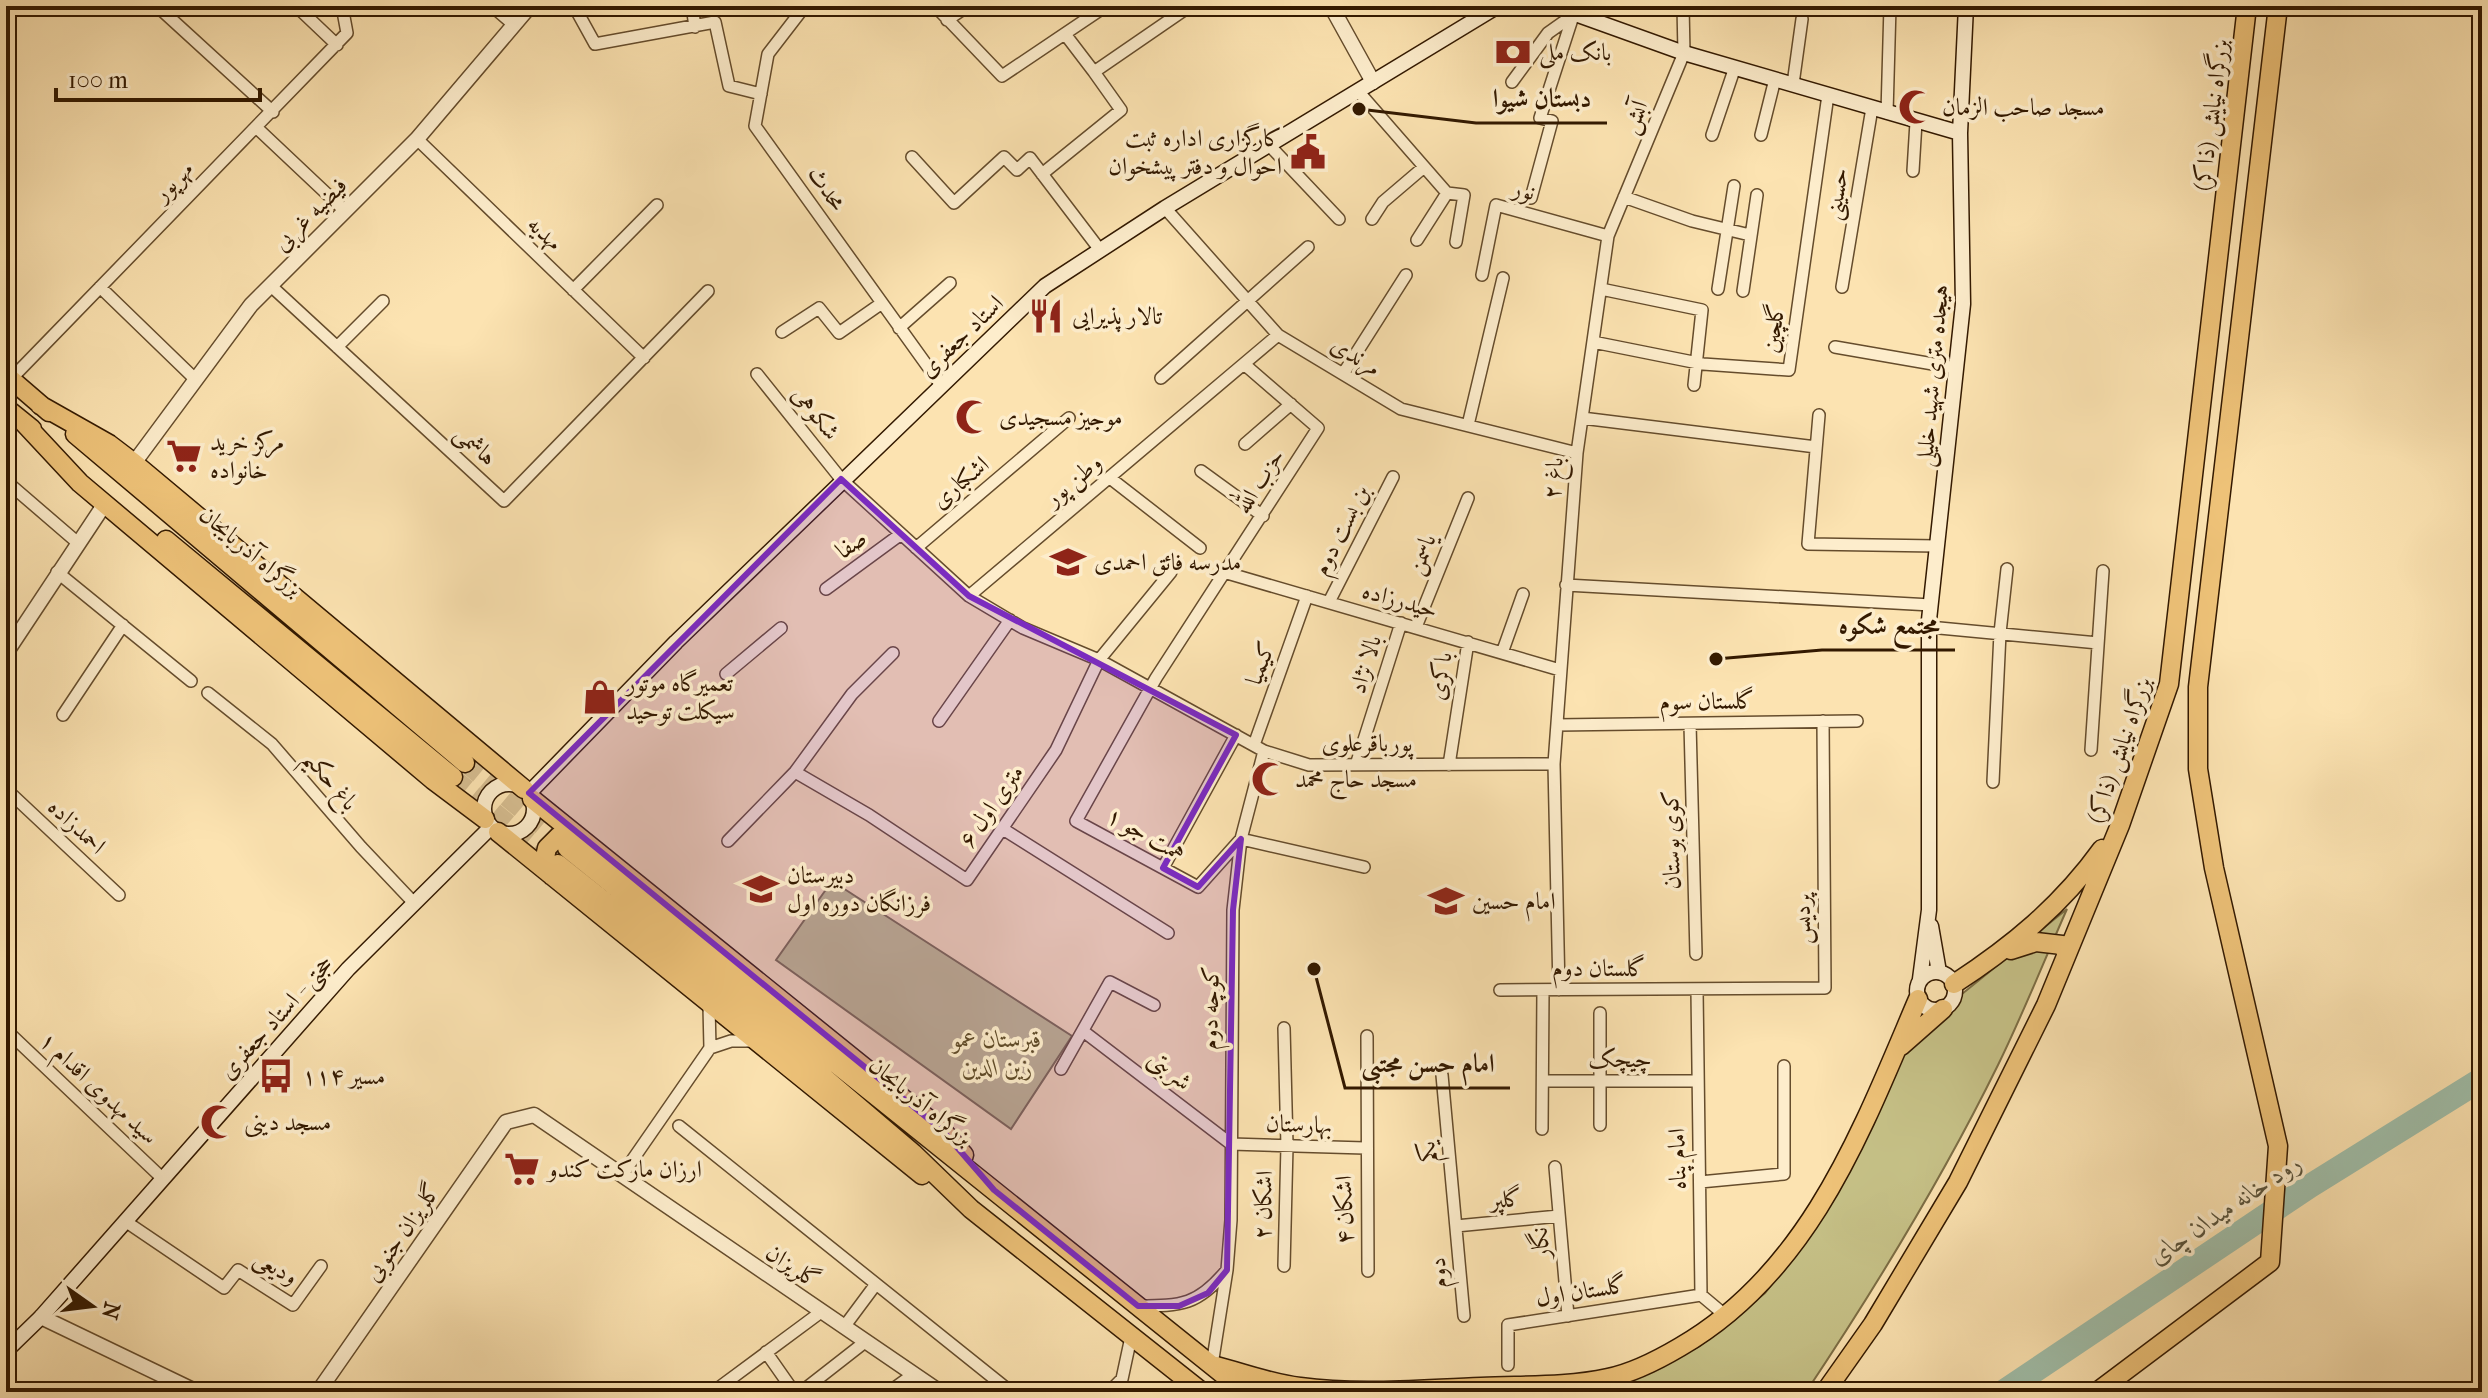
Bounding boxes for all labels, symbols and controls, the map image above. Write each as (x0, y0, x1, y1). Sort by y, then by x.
bank icon: بانک ملی (1494, 33, 1532, 71)
street label: بزرگراه نیایش (ذاکر) (2186, 37, 2236, 193)
place label: بانک ملی (1539, 38, 1611, 69)
scale bar (56, 52, 260, 102)
text: 100 m (68, 66, 128, 94)
callout: دبستان شیوا (1476, 73, 1607, 123)
text: دبستان شیوا (1493, 83, 1591, 115)
mosque icon: مسجد صاحب الزمان (1897, 88, 1935, 126)
place label: مسجد صاحب الزمان (1942, 93, 2105, 123)
street label: آبش (1615, 94, 1656, 139)
place label: کارگزاری اداره ثبت احوال و دفتر پیشخوان (1108, 122, 1282, 182)
public building icon: کارگزاری اداره ثبت احوال و دفتر پیشخوان (1289, 133, 1327, 171)
street label: مهرپور (146, 155, 201, 210)
street label: محدث (802, 160, 853, 216)
street label: حسینی (1818, 166, 1857, 223)
street label: فیضیه غربی (267, 171, 355, 259)
street label: نور (1508, 173, 1538, 207)
street label: مهدیه (521, 210, 568, 257)
street label: هیجده متری شهید خلیلی (1910, 283, 1957, 469)
street label: استاد جعفری (913, 289, 1010, 384)
restaurant icon: تالار پذیرایی (1027, 297, 1065, 335)
street label: گلچین (1755, 301, 1792, 355)
place label: تالار پذیرایی (1072, 302, 1162, 333)
street label: مرندی (1324, 330, 1386, 384)
street label: شکوهی (785, 381, 846, 446)
mosque icon: موجیز مسجیدی (954, 398, 992, 436)
place label: موجیز مسجیدی (999, 403, 1123, 432)
street label: هاشمی (447, 419, 503, 474)
place label: مرکز خرید خانواده (210, 428, 284, 485)
supermarket icon: مرکز خرید خانواده (165, 437, 203, 475)
street label: حزب الله (1224, 441, 1291, 519)
street label: وطن پور (1037, 448, 1109, 515)
street label: اشکباری (926, 450, 994, 514)
street label: باغ ۲ (1537, 456, 1575, 501)
street label: بن بست دوم (1306, 480, 1382, 583)
street label: بزرگراه آذربایجان (193, 498, 309, 603)
street label: صفا (830, 523, 872, 565)
street label: یاسمن (1400, 528, 1444, 579)
school or university icon: مدرسه فائق احمدی (1049, 543, 1087, 581)
place label: مدرسه فائق احمدی (1094, 548, 1241, 577)
street label: حیدرزاده (1359, 576, 1441, 624)
callout: مجتمع شکوه (1822, 600, 1955, 650)
text: مجتمع شکوه (1838, 610, 1941, 649)
street label: بالا نژاد (1343, 631, 1387, 697)
street label: کیمیا (1239, 637, 1281, 689)
street label: باکری (1422, 650, 1459, 702)
place label: تعمیرگاه موتور سیکلت توحید (624, 668, 735, 726)
street label: بزرگراه نیایش (ذاکر) (2079, 673, 2159, 827)
shop icon: تعمیرگاه موتور سیکلت توحید (581, 678, 619, 716)
street label: گلستان سوم (1659, 685, 1755, 723)
street label: پورباقرعلوی (1321, 729, 1414, 760)
street label: باغ حکیم (290, 744, 364, 822)
street label: ۶ متری اول (952, 759, 1030, 853)
mosque icon: مسجد حاج محمد (1250, 760, 1288, 798)
place label: مسجد حاج محمد (1295, 765, 1417, 800)
street label: کوی بوستان (1656, 790, 1687, 890)
street label: احمدزاده (42, 792, 112, 860)
street label: همت جو ۱ (1101, 801, 1190, 868)
place label: دبیرستان فرزانگان دوره اول (787, 861, 931, 918)
school or university icon: دبیرستان فرزانگان دوره اول (742, 870, 780, 908)
school or university icon: امام حسین (1427, 882, 1465, 920)
place label: امام حسین (1472, 887, 1556, 922)
street label: پردیس (1788, 891, 1818, 944)
street label: حجتی - استاد جعفری (213, 949, 341, 1087)
street label: گلستان دوم (1552, 953, 1646, 989)
street label: کوچه دوم (1195, 966, 1232, 1050)
park label: قبرستان عمو زین الدین (951, 1025, 1042, 1081)
street label: سید مهدوی اقدام ۱ (29, 1026, 164, 1155)
callout: امام حسن مجتبی (1345, 1038, 1510, 1088)
street label: شربتی (1141, 1044, 1198, 1097)
street label: چیچک (1588, 1045, 1652, 1075)
text: امام حسن مجتبی (1361, 1048, 1495, 1086)
street label: بزرگراه آذربایجان (863, 1049, 980, 1152)
bus stop icon: مسیر ۱۱۴ (257, 1057, 295, 1095)
place label: مسیر ۱۱۴ (302, 1062, 385, 1090)
mosque icon: مسجد دینی (199, 1103, 237, 1141)
place label: مسجد دینی (244, 1108, 331, 1138)
street label: بهارستان (1265, 1109, 1333, 1140)
street label: امام پناه (1662, 1128, 1699, 1190)
street label: یکم (1412, 1138, 1450, 1164)
water label: رود خانه میدان چای (2143, 1147, 2308, 1273)
supermarket icon: ارزان مارکت کندو (503, 1150, 541, 1188)
place label: ارزان مارکت کندو (545, 1155, 702, 1183)
street label: اشکان ۲ (1248, 1170, 1278, 1240)
street label: اشکان ۴ (1329, 1175, 1359, 1245)
street label: گلریزان جنوبی (357, 1177, 449, 1288)
street label: گلپر (1486, 1183, 1523, 1217)
street label: نگار (1524, 1226, 1555, 1262)
street label: گلریزان (760, 1237, 826, 1295)
street label: ودیعی (248, 1244, 303, 1292)
street label: دوم (1423, 1256, 1460, 1290)
north arrow (52, 1266, 132, 1346)
street label: گلستان اول (1533, 1269, 1629, 1312)
text: N (96, 1299, 125, 1322)

